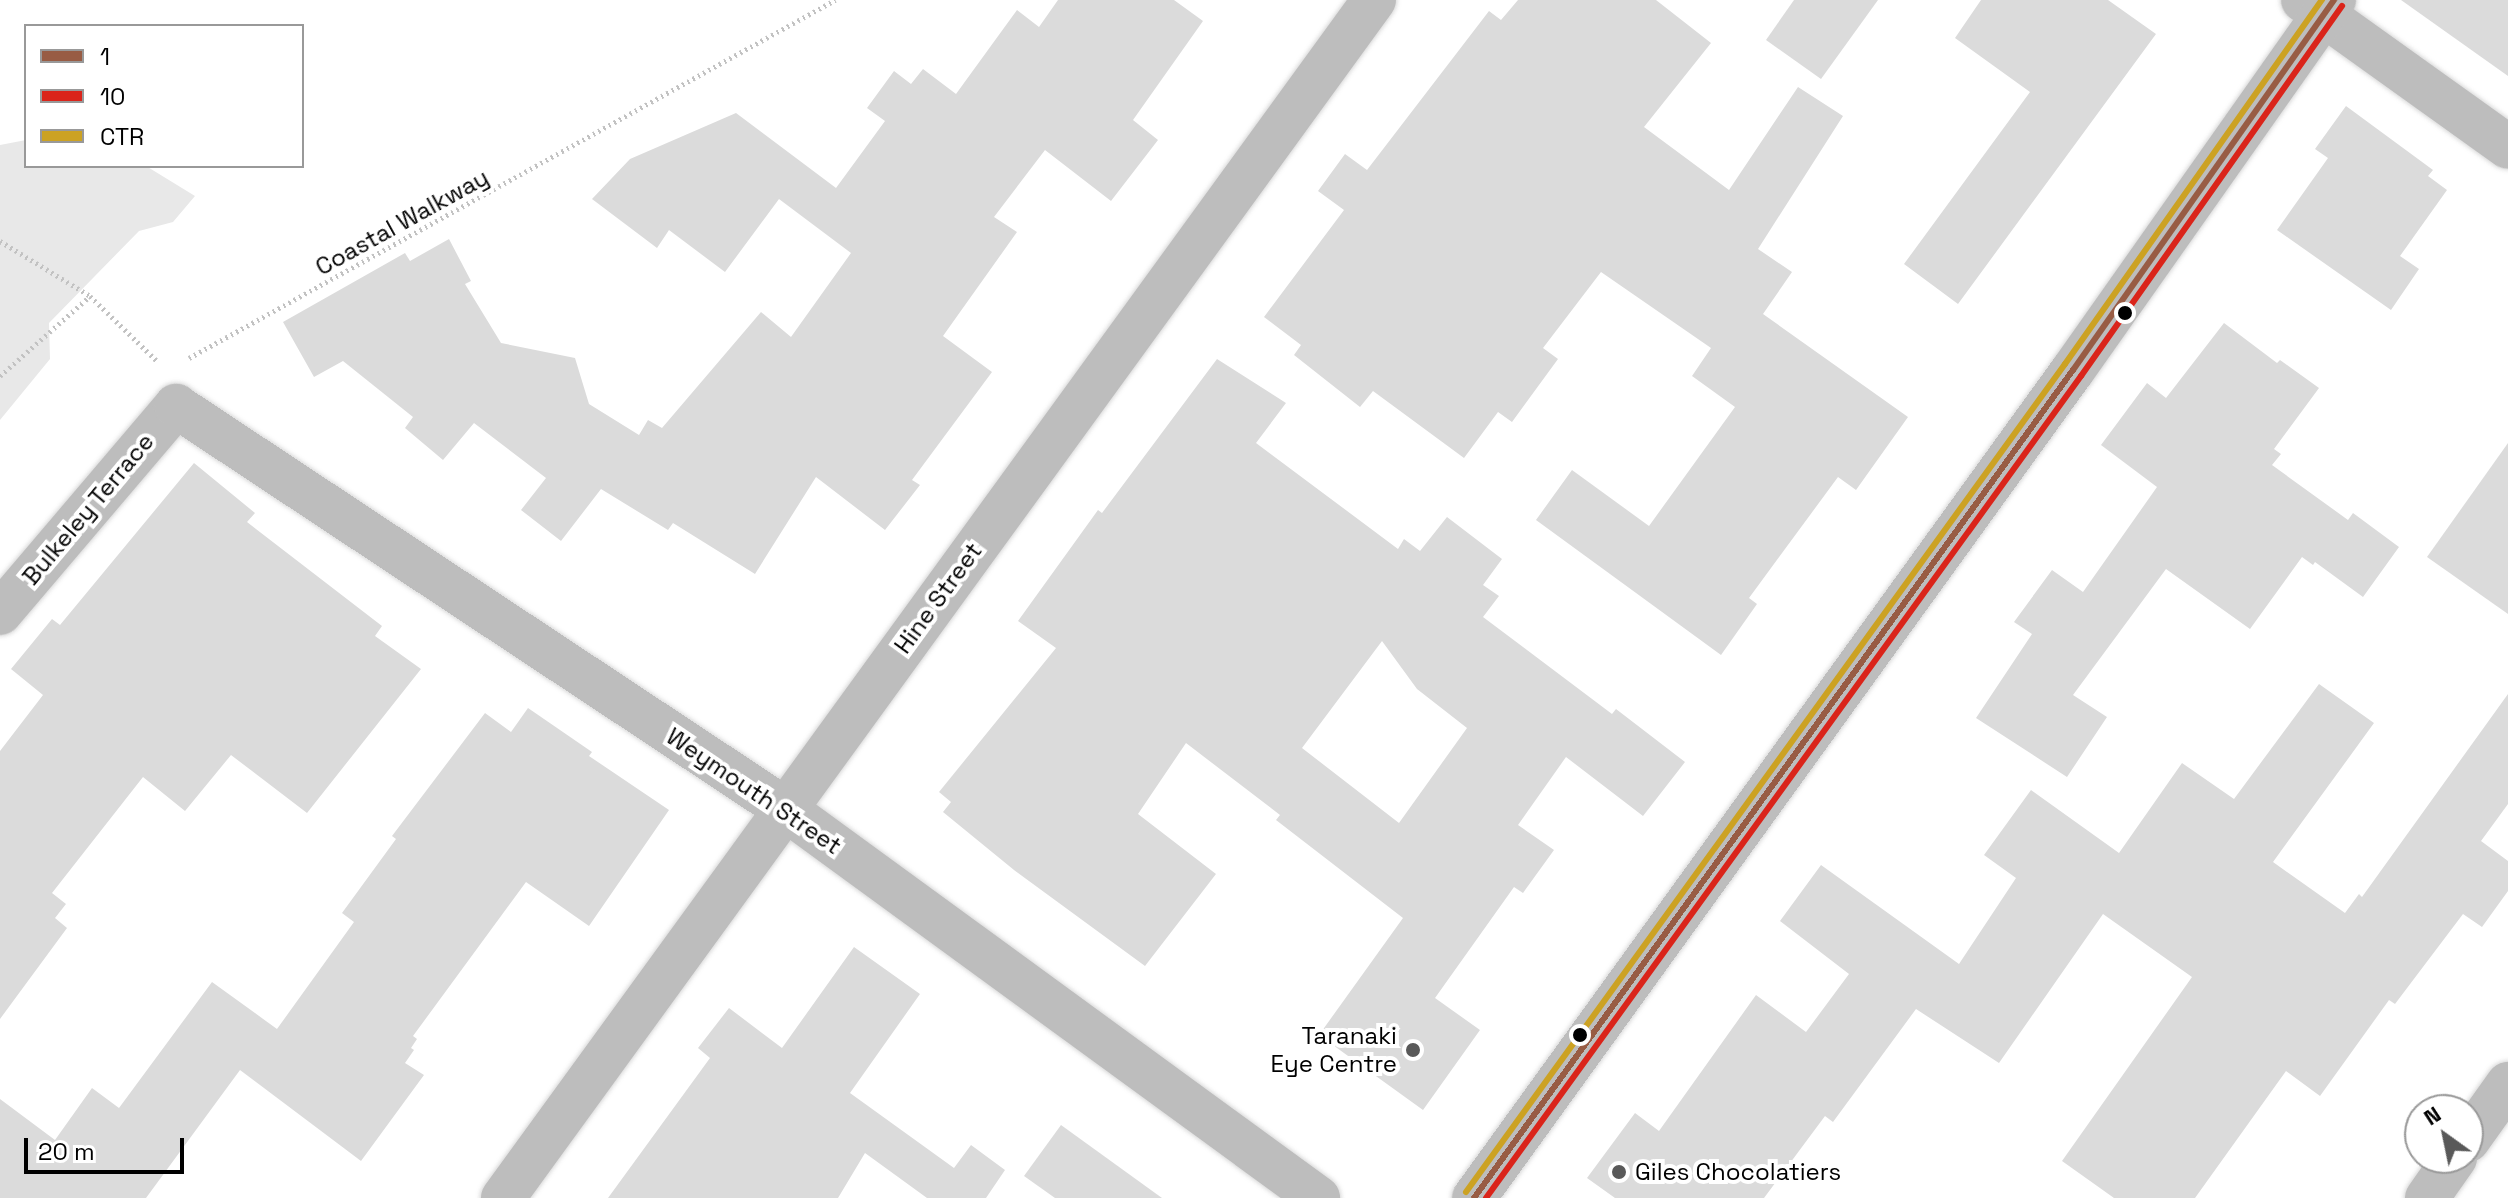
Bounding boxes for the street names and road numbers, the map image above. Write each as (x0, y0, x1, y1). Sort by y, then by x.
street label: Coastal Walkway (310, 162, 494, 282)
street label: Bulkeley Terrace (16, 427, 160, 591)
street label: Hine Street (888, 537, 988, 659)
street label: Weymouth Street (661, 722, 847, 860)

